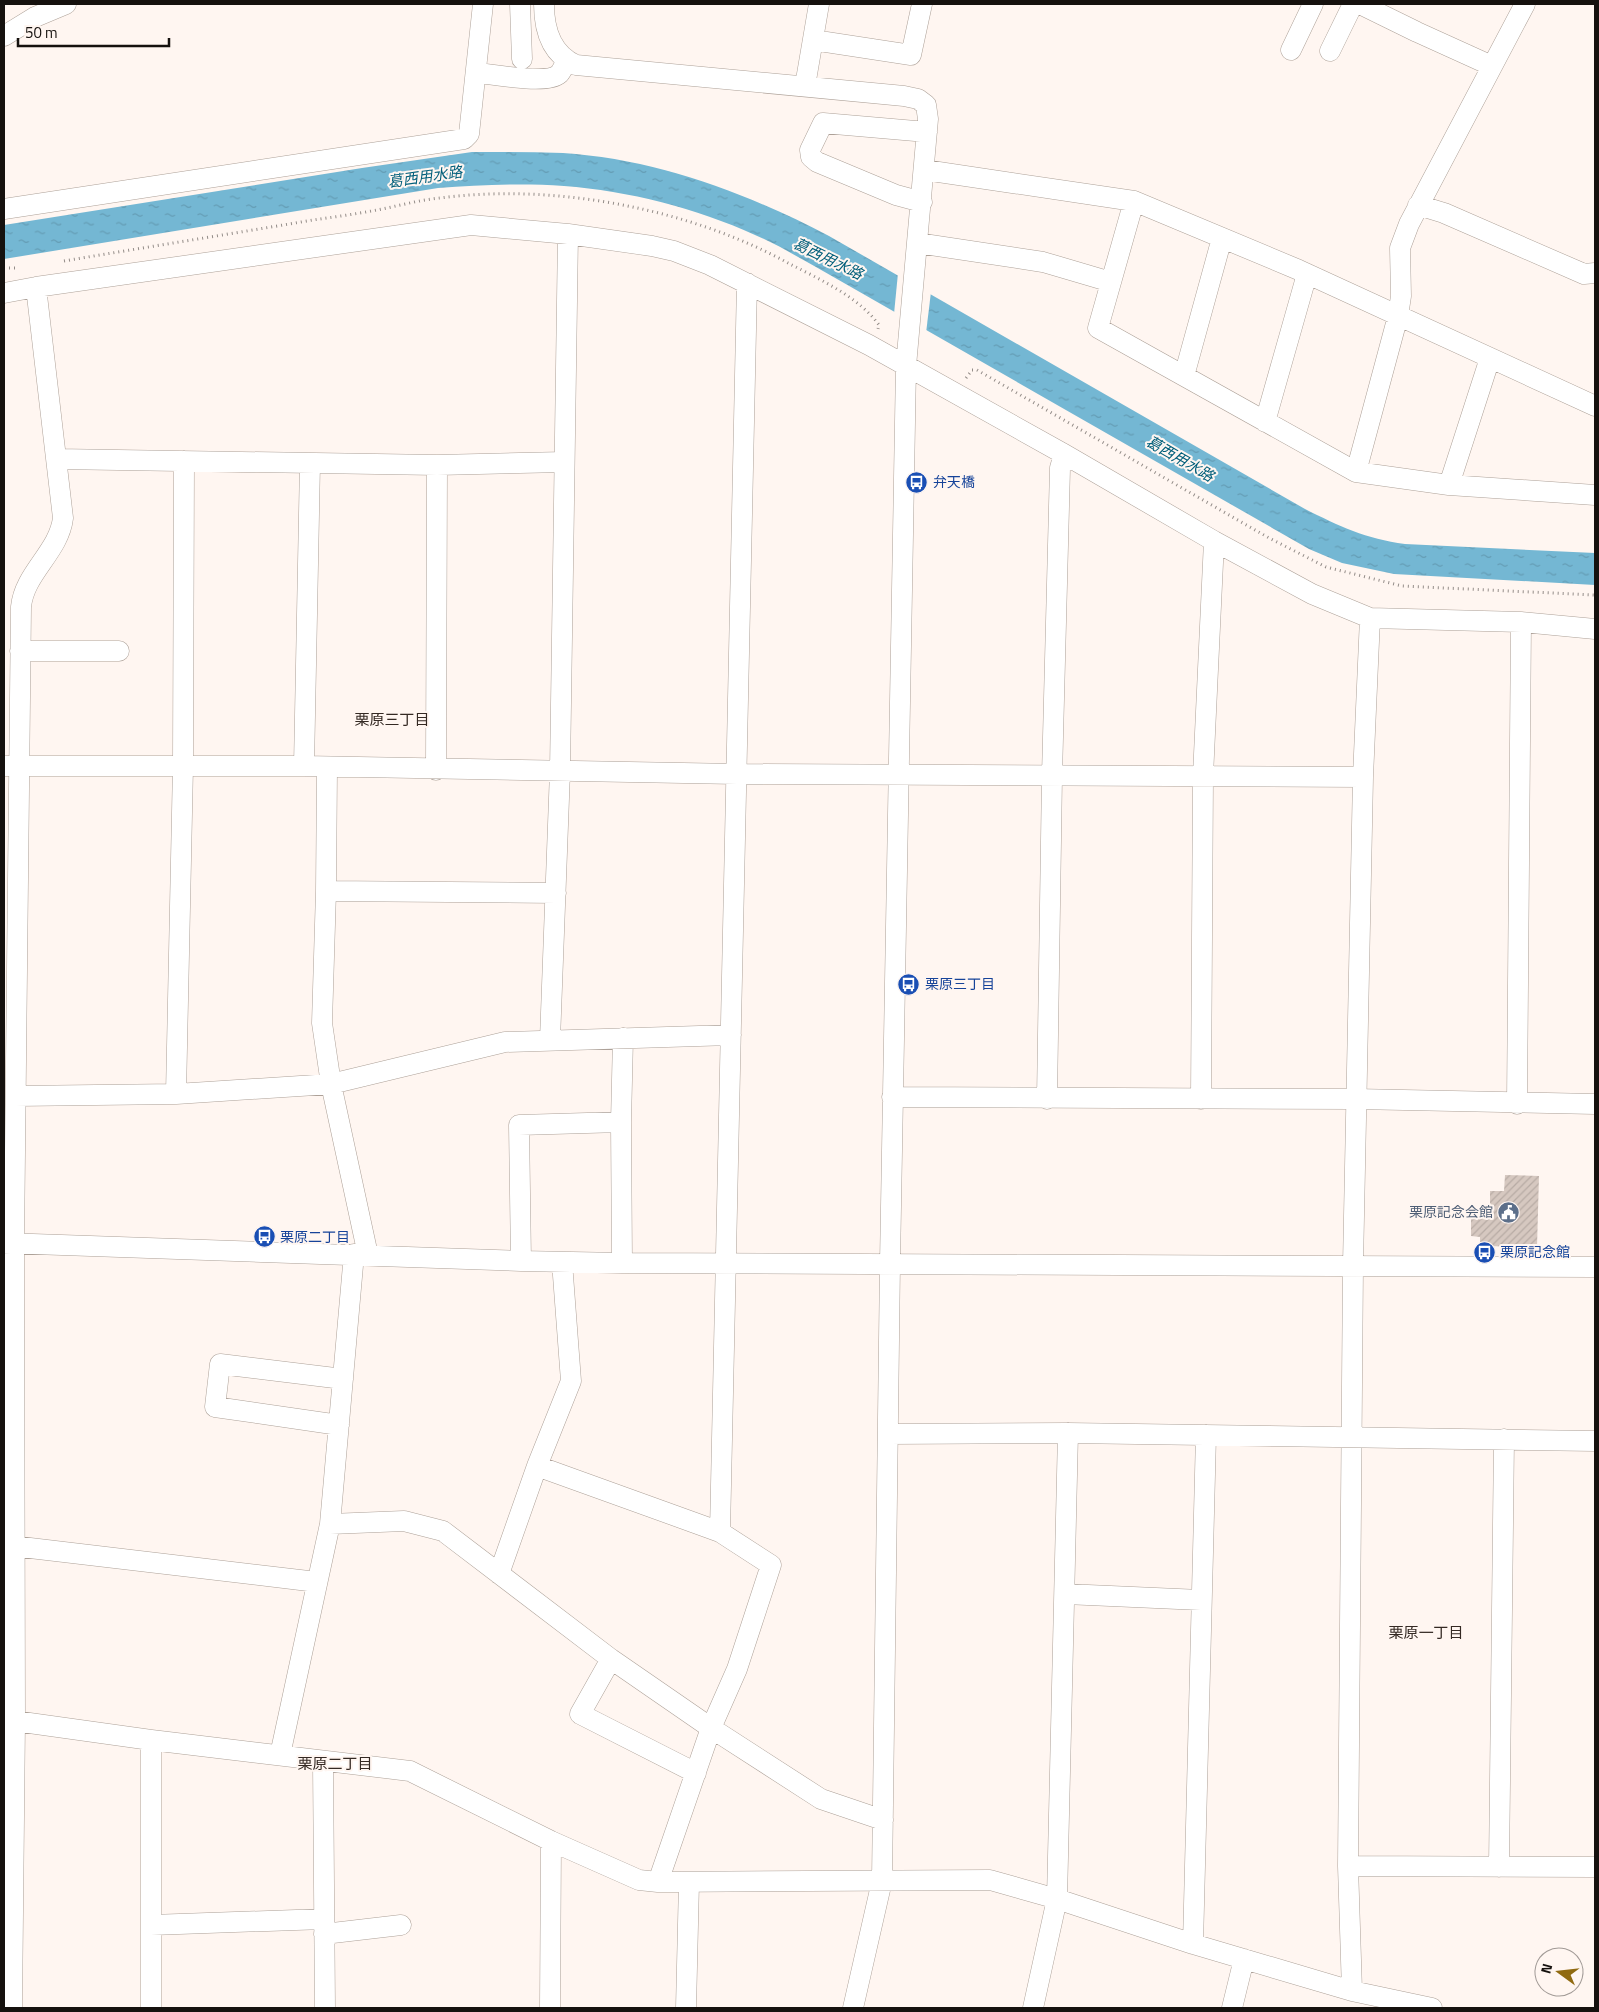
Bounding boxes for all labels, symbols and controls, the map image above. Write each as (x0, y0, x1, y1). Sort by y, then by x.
scale bar (18, 15, 169, 47)
text: 50 m (25, 21, 58, 44)
water label: 葛西用水路 (386, 160, 466, 193)
water label: 葛西用水路 (789, 232, 869, 286)
water label: 葛西用水路 (1142, 430, 1220, 488)
bus stop icon: 弁天橋 (905, 470, 929, 494)
place label: 弁天橋 (933, 471, 975, 492)
district label: 栗原三丁目 (354, 708, 430, 731)
bus stop icon: 栗原三丁目 (897, 972, 921, 996)
place label: 栗原三丁目 (925, 973, 995, 994)
public building icon: 栗原記念会館 (1497, 1200, 1521, 1224)
place label: 栗原記念会館 (1409, 1201, 1493, 1222)
bus stop icon: 栗原二丁目 (252, 1225, 276, 1249)
place label: 栗原二丁目 (280, 1226, 350, 1247)
bus stop icon: 栗原記念館 (1472, 1240, 1496, 1264)
place label: 栗原記念館 (1500, 1241, 1570, 1262)
district label: 栗原一丁目 (1388, 1621, 1464, 1644)
district label: 栗原二丁目 (297, 1752, 373, 1775)
north arrow (1534, 1947, 1584, 1997)
text: N (1535, 1961, 1557, 1976)

